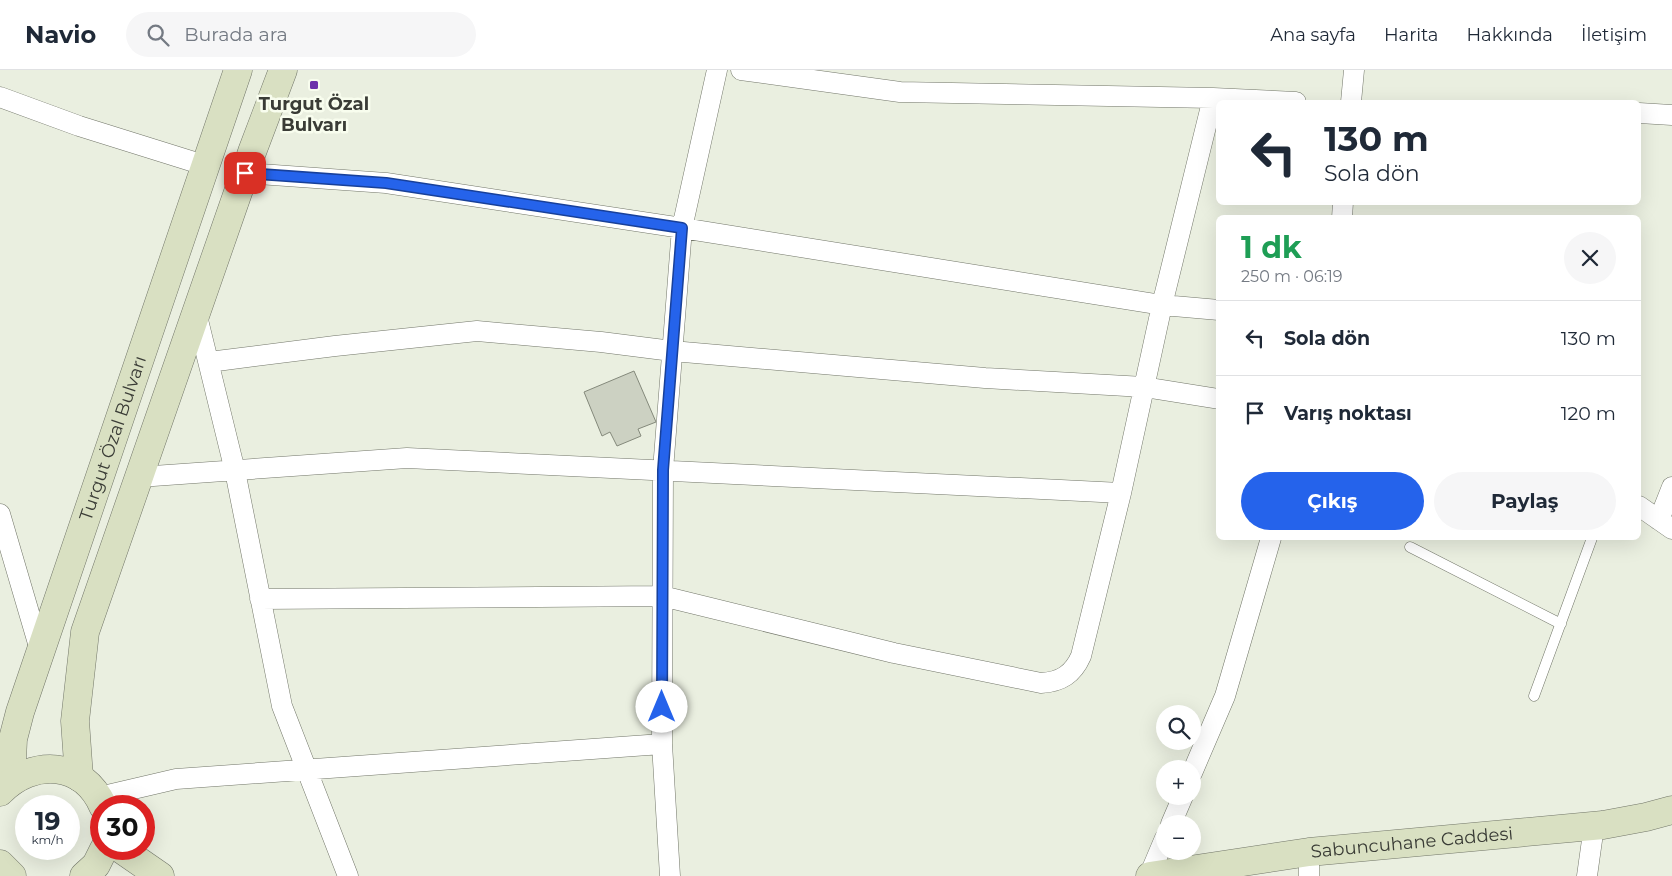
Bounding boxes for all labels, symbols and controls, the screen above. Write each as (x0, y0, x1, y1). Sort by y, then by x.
search box (126, 12, 476, 57)
text: Navio (25, 20, 96, 49)
icon: search (144, 21, 172, 49)
text: Burada ara (184, 23, 288, 46)
text: Ana sayfa (1270, 24, 1356, 46)
text: Harita (1384, 24, 1438, 46)
text: Hakkında (1466, 24, 1553, 46)
text: İletişim (1581, 24, 1647, 46)
marker: Turgut Özal Bulvarı (308, 79, 320, 91)
place label: Turgut Özal Bulvarı (259, 93, 369, 136)
text: 130 m (1324, 117, 1429, 160)
icon: left (1241, 120, 1306, 185)
pin (224, 152, 266, 194)
icon: arrive (231, 159, 259, 187)
text: Sola dön (1324, 160, 1420, 187)
text: 1 dk (1241, 229, 1302, 266)
button: close (1564, 232, 1616, 284)
text: 250 m · 06:19 (1241, 267, 1343, 286)
icon: left (1241, 324, 1269, 352)
text: Sola dön (1284, 327, 1370, 350)
text: 130 m (1561, 327, 1616, 350)
street label: Turgut Özal Bulvarı (75, 353, 151, 524)
icon: arrive (1241, 399, 1269, 427)
text: Varış noktası (1284, 402, 1412, 425)
text: 120 m (1561, 402, 1616, 425)
button: Çıkış (1241, 472, 1424, 530)
button: Paylaş (1434, 472, 1616, 530)
position arrow (635, 680, 687, 732)
map controls (1156, 705, 1201, 860)
button: search (1156, 705, 1201, 750)
button: + (1156, 760, 1201, 805)
speed limit sign: 30 (90, 795, 155, 860)
text: 19 (35, 806, 60, 836)
button: − (1156, 815, 1201, 860)
street label: Sabuncuhane Caddesi (1310, 822, 1514, 863)
text: km/h (31, 832, 64, 847)

